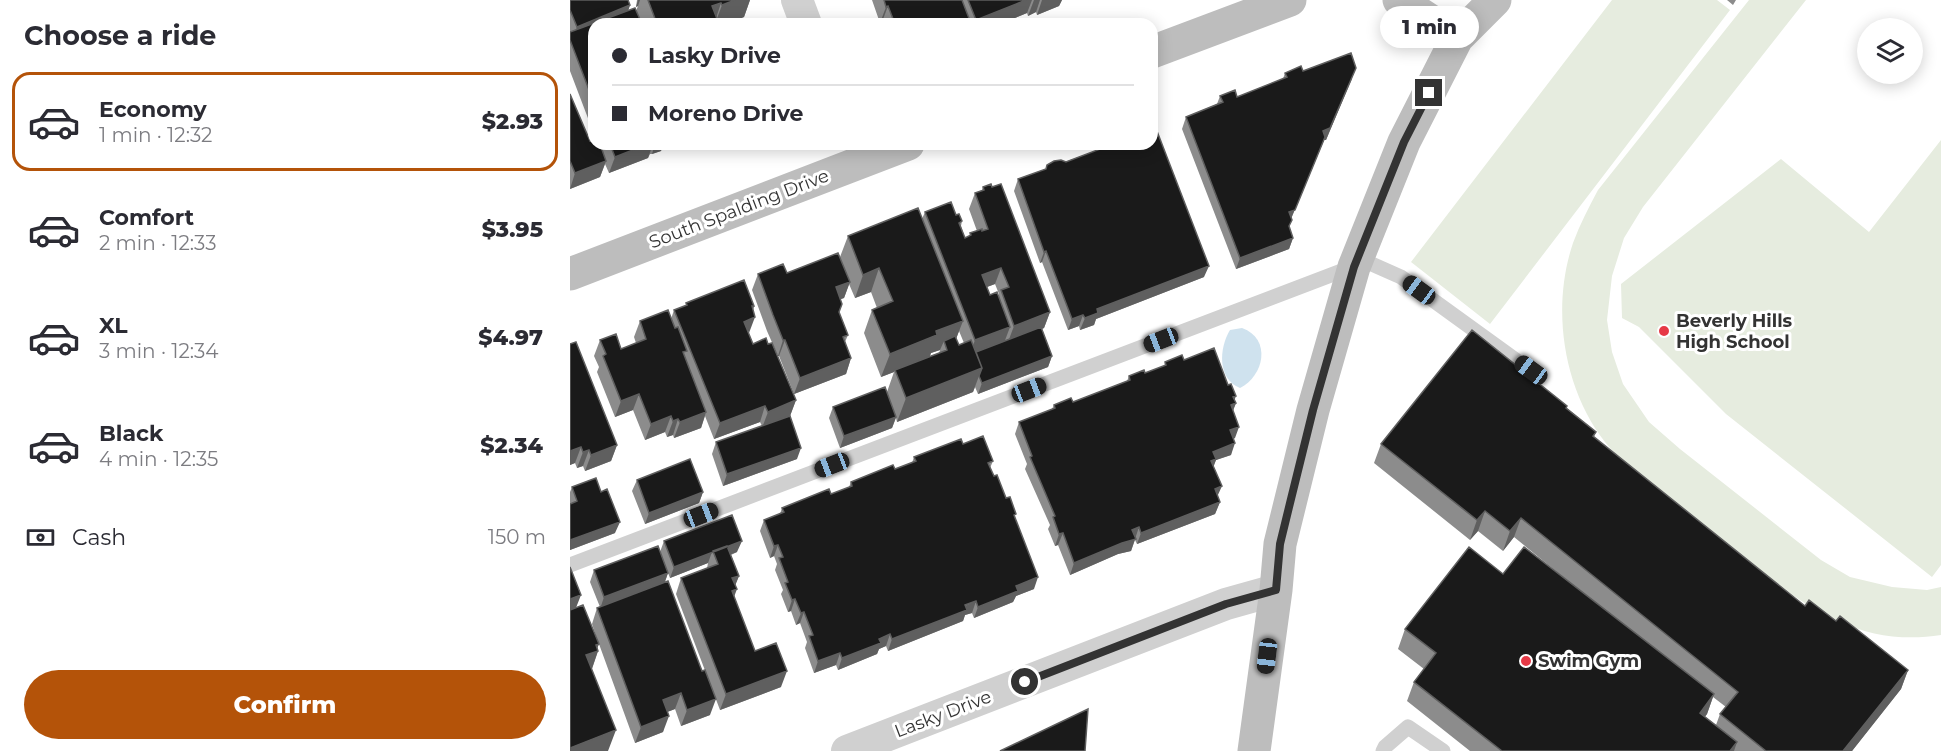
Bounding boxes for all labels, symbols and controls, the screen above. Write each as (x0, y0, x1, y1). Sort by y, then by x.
callout: 1 min (1380, 6, 1478, 48)
text: 1 min (1402, 15, 1457, 39)
map controls (1857, 18, 1923, 84)
button: layers (1857, 18, 1923, 84)
text: Choose a ride (24, 19, 216, 52)
text: Lasky Drive (648, 42, 781, 69)
route end (1415, 79, 1442, 106)
icon: car (27, 95, 81, 149)
text: Economy (99, 96, 207, 123)
text: Moreno Drive (648, 100, 803, 127)
text: $2.93 (482, 108, 543, 135)
text: 1 min · 12:32 (99, 123, 212, 147)
street label: South Spalding Drive (646, 165, 832, 253)
icon: car (27, 203, 81, 257)
text: Comfort (99, 204, 194, 231)
text: $3.95 (482, 216, 543, 243)
text: 2 min · 12:33 (99, 231, 217, 255)
car (1399, 272, 1439, 308)
place label: Beverly Hills High School (1676, 310, 1793, 353)
icon: car (27, 311, 81, 365)
text: XL (99, 312, 128, 339)
text: $4.97 (478, 324, 543, 351)
marker: Beverly Hills High School (1657, 324, 1671, 338)
car (1141, 325, 1181, 355)
text: 3 min · 12:34 (99, 339, 218, 363)
car (1511, 352, 1551, 388)
car (1009, 375, 1049, 405)
icon: car (27, 419, 81, 473)
text: Black (99, 420, 163, 447)
text: $2.34 (480, 432, 543, 459)
text: 4 min · 12:35 (99, 447, 218, 471)
car (812, 450, 852, 480)
car (681, 500, 721, 530)
icon: cash (24, 521, 57, 554)
text: Cash (72, 524, 126, 551)
text: 150 m (488, 525, 546, 549)
car (1256, 637, 1278, 675)
place label: Swim Gym (1538, 650, 1639, 672)
marker: Swim Gym (1519, 654, 1533, 668)
route start (1011, 668, 1038, 695)
button: Confirm (24, 670, 546, 739)
street label: Lasky Drive (891, 685, 995, 743)

